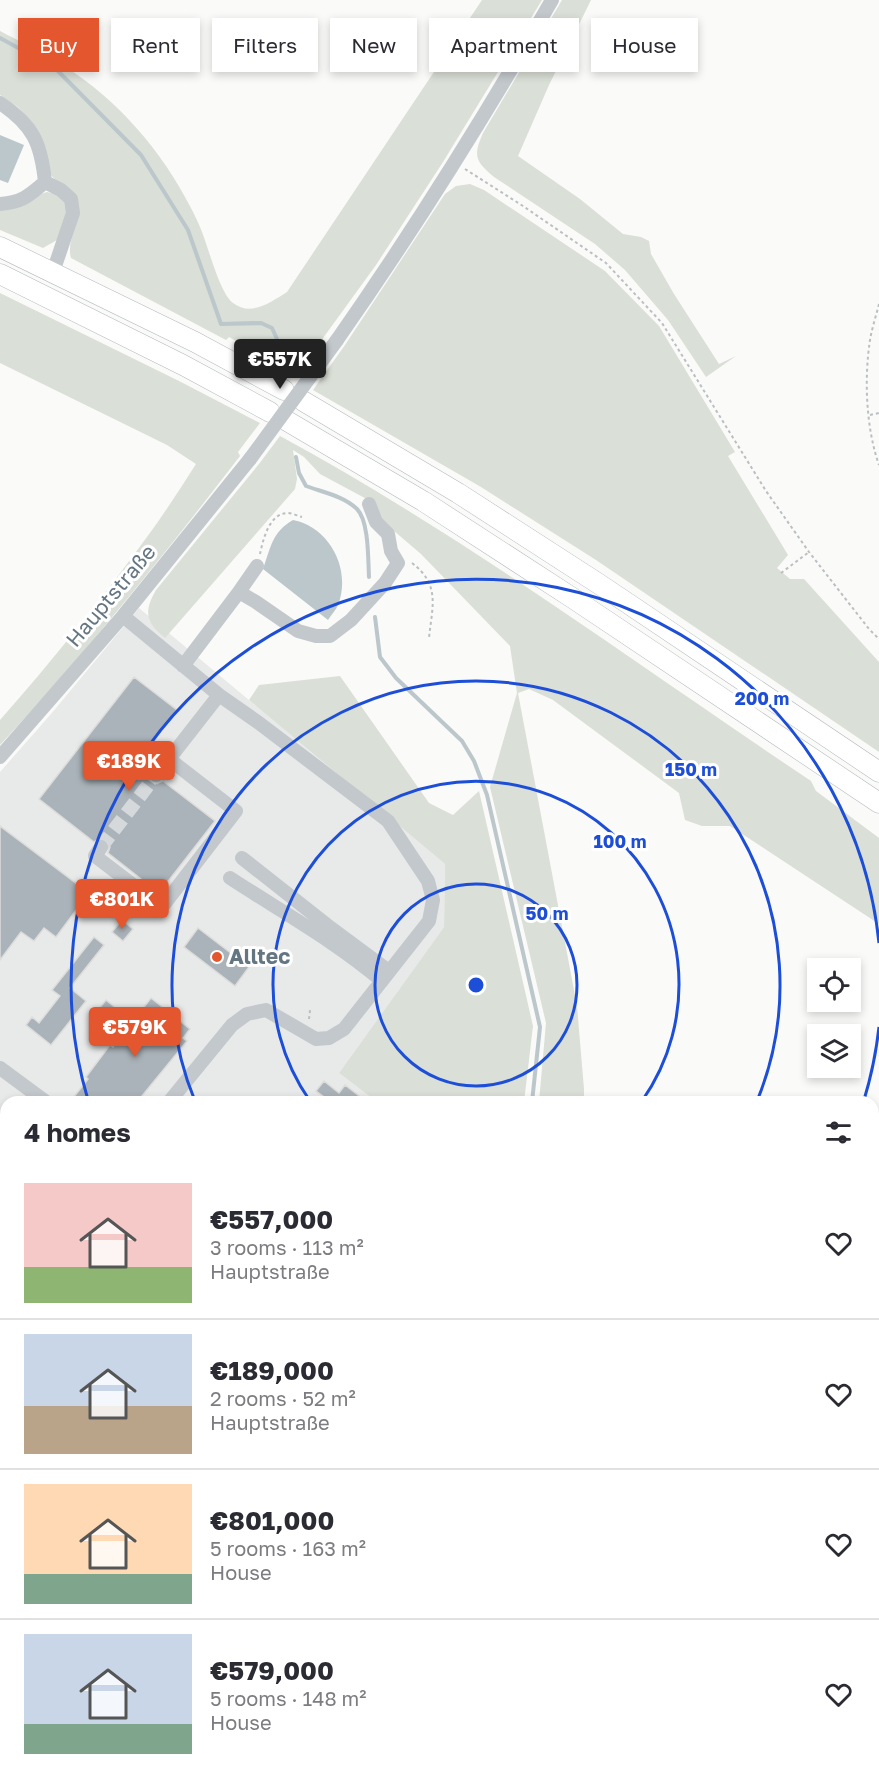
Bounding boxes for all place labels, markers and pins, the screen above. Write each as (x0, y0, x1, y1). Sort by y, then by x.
pin: €557K (238, 339, 322, 390)
pin: €189K (87, 741, 171, 792)
pin: €801K (80, 879, 164, 930)
place label: Alltec (229, 943, 290, 969)
marker: Alltec (210, 950, 224, 964)
centre of rings (466, 975, 486, 995)
pin: €579K (93, 1007, 177, 1058)

